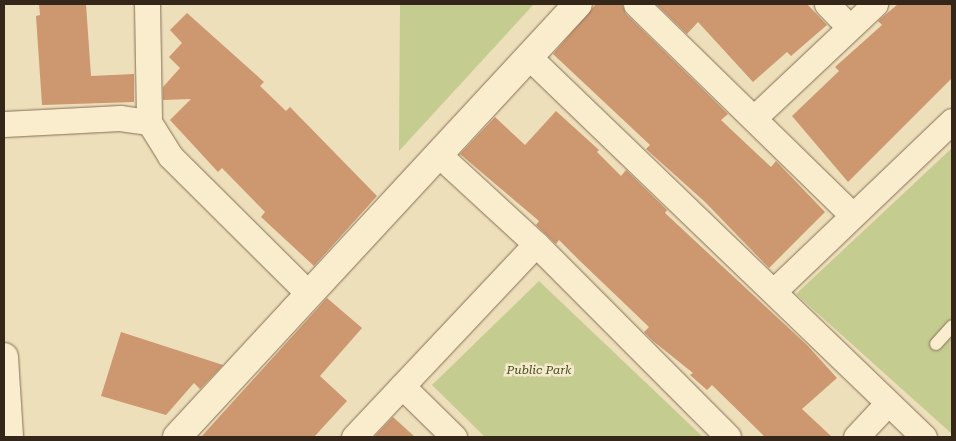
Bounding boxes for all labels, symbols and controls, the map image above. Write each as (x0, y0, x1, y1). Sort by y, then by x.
park label: Public Park (507, 364, 571, 378)

